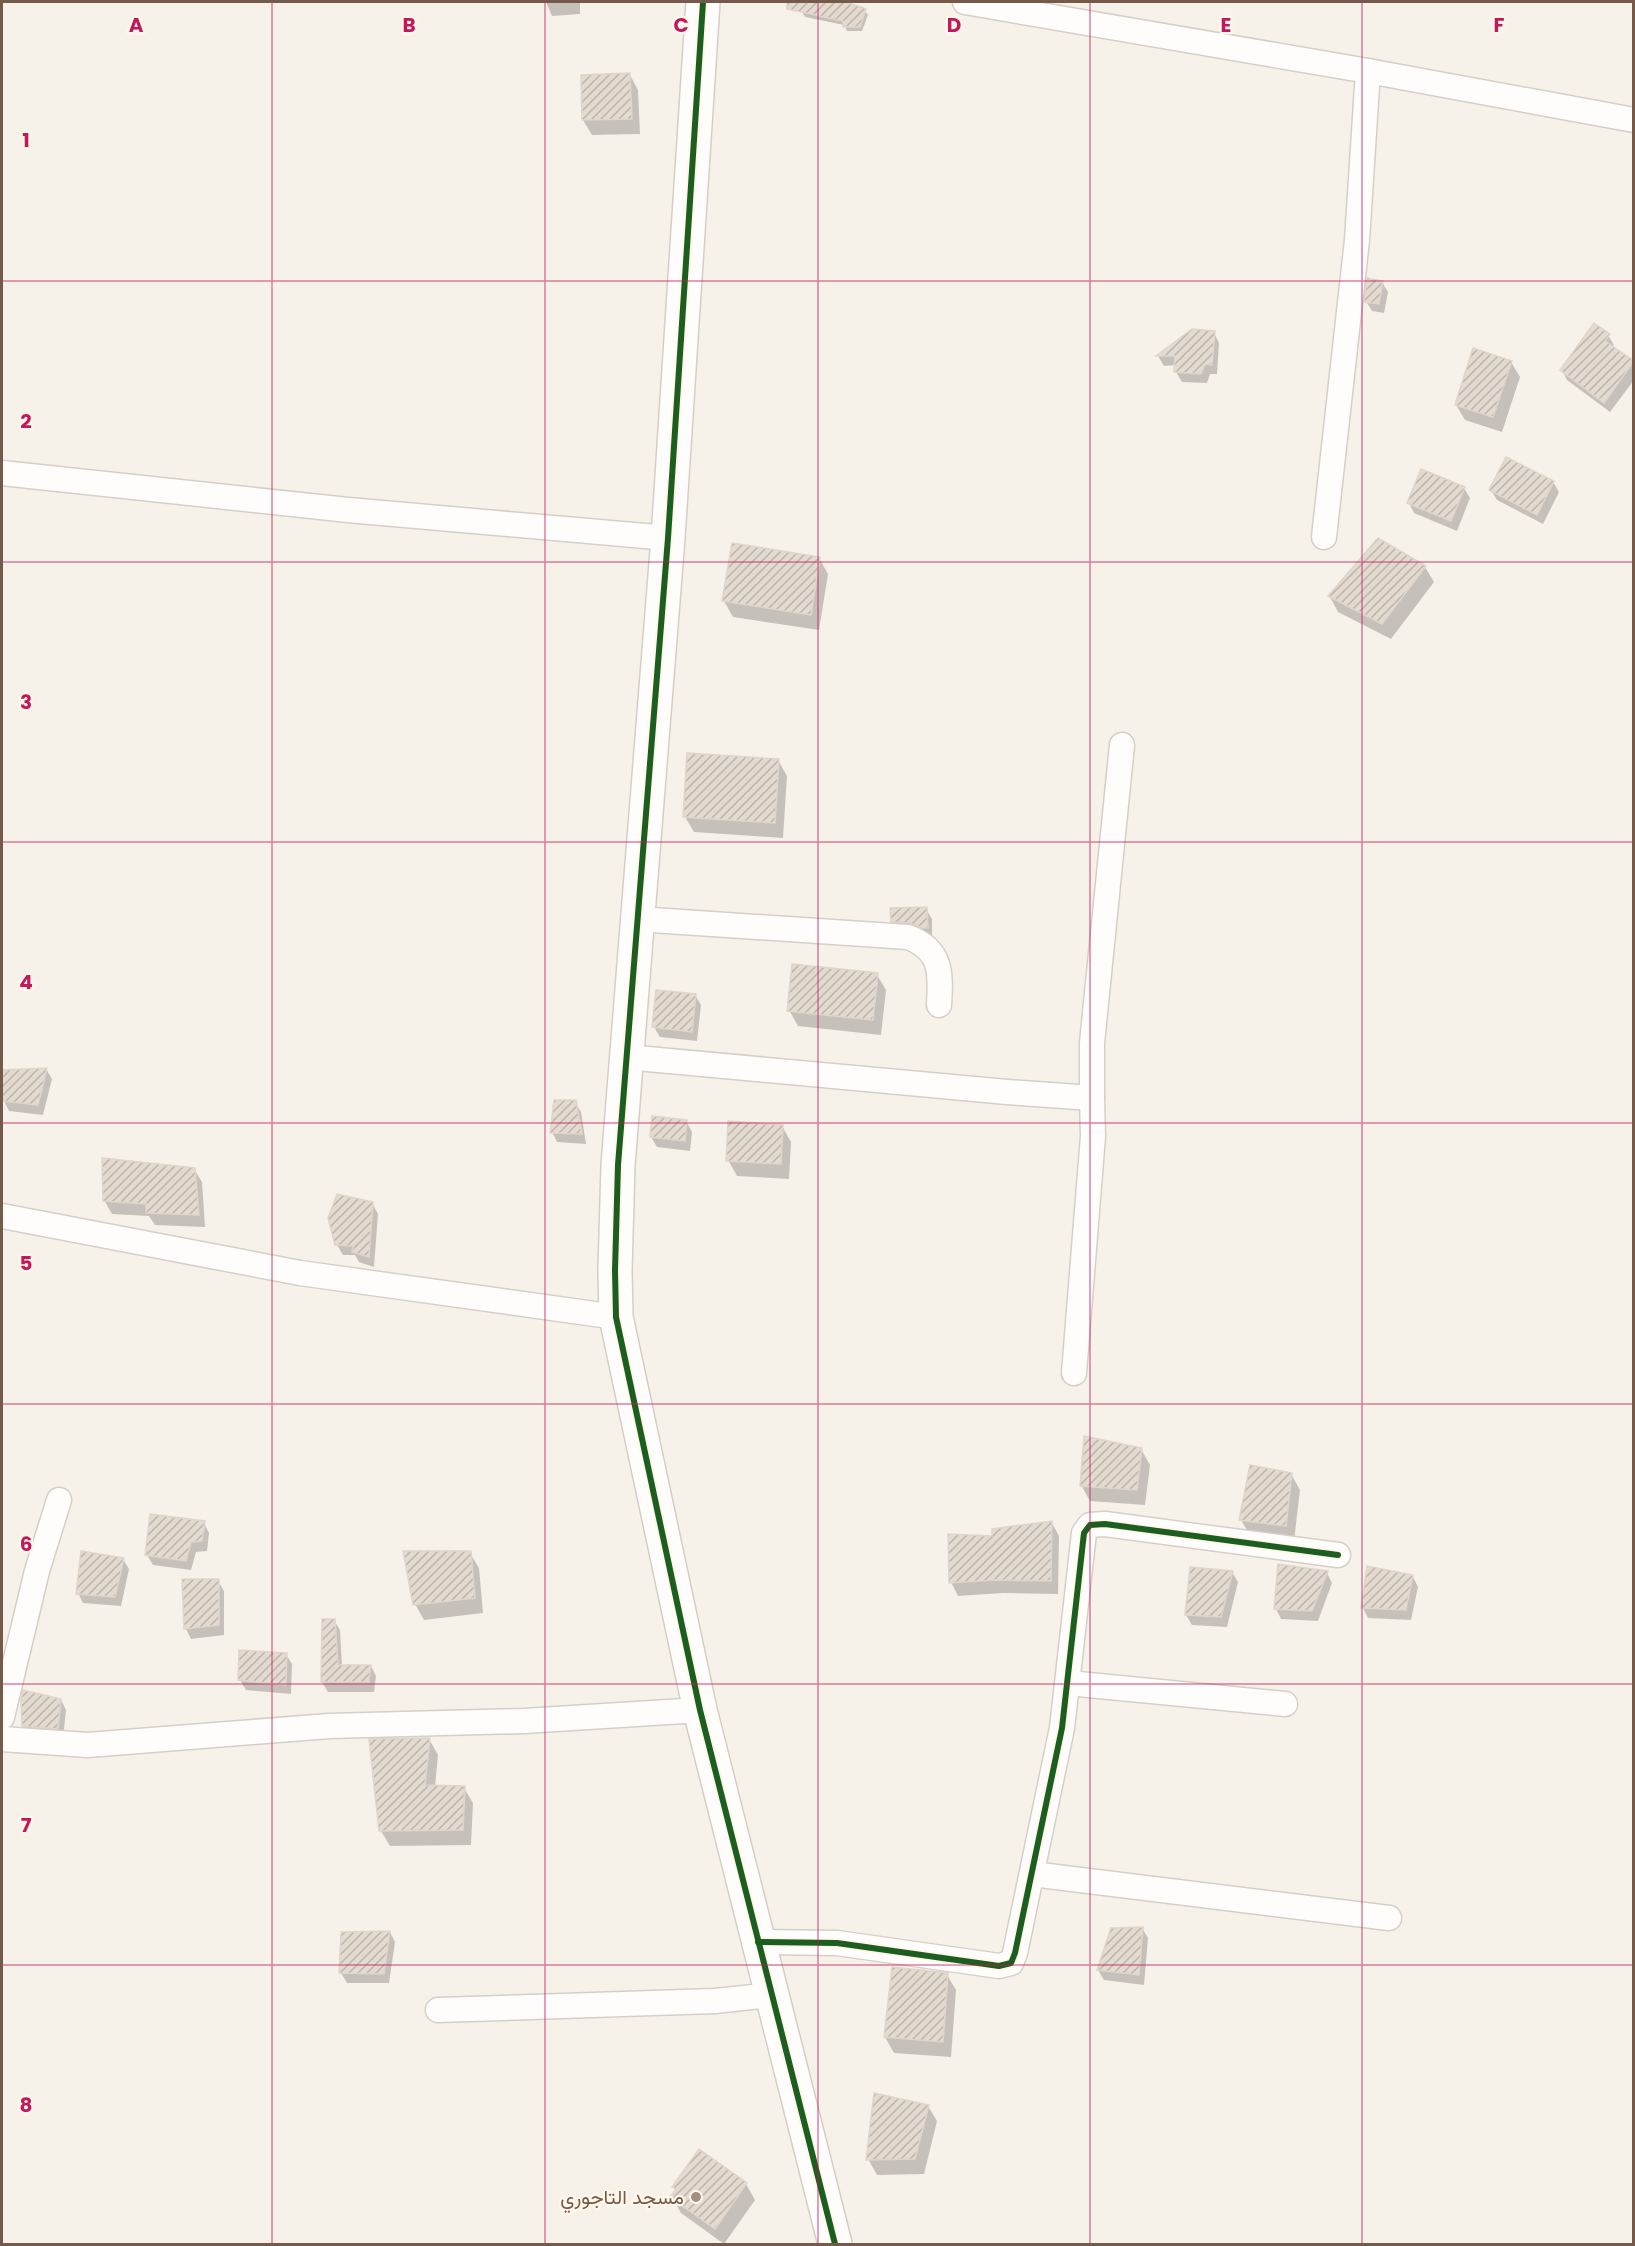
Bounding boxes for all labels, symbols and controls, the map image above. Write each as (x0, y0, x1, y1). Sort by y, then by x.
text: A (129, 11, 144, 39)
text: B (402, 11, 416, 39)
text: C (673, 11, 689, 39)
text: D (947, 11, 961, 39)
text: E (1221, 11, 1231, 39)
text: F (1494, 11, 1505, 39)
text: 1 (22, 126, 30, 154)
text: 2 (20, 407, 32, 435)
text: 3 (20, 688, 32, 716)
text: 4 (19, 968, 33, 996)
text: 5 (20, 1249, 33, 1277)
text: 6 (20, 1530, 32, 1558)
text: 7 (21, 1811, 32, 1839)
text: 8 (20, 2091, 32, 2119)
place label: مسجد التاجوري (560, 2183, 684, 2214)
marker: مسجد التاجوري (689, 2190, 703, 2204)

